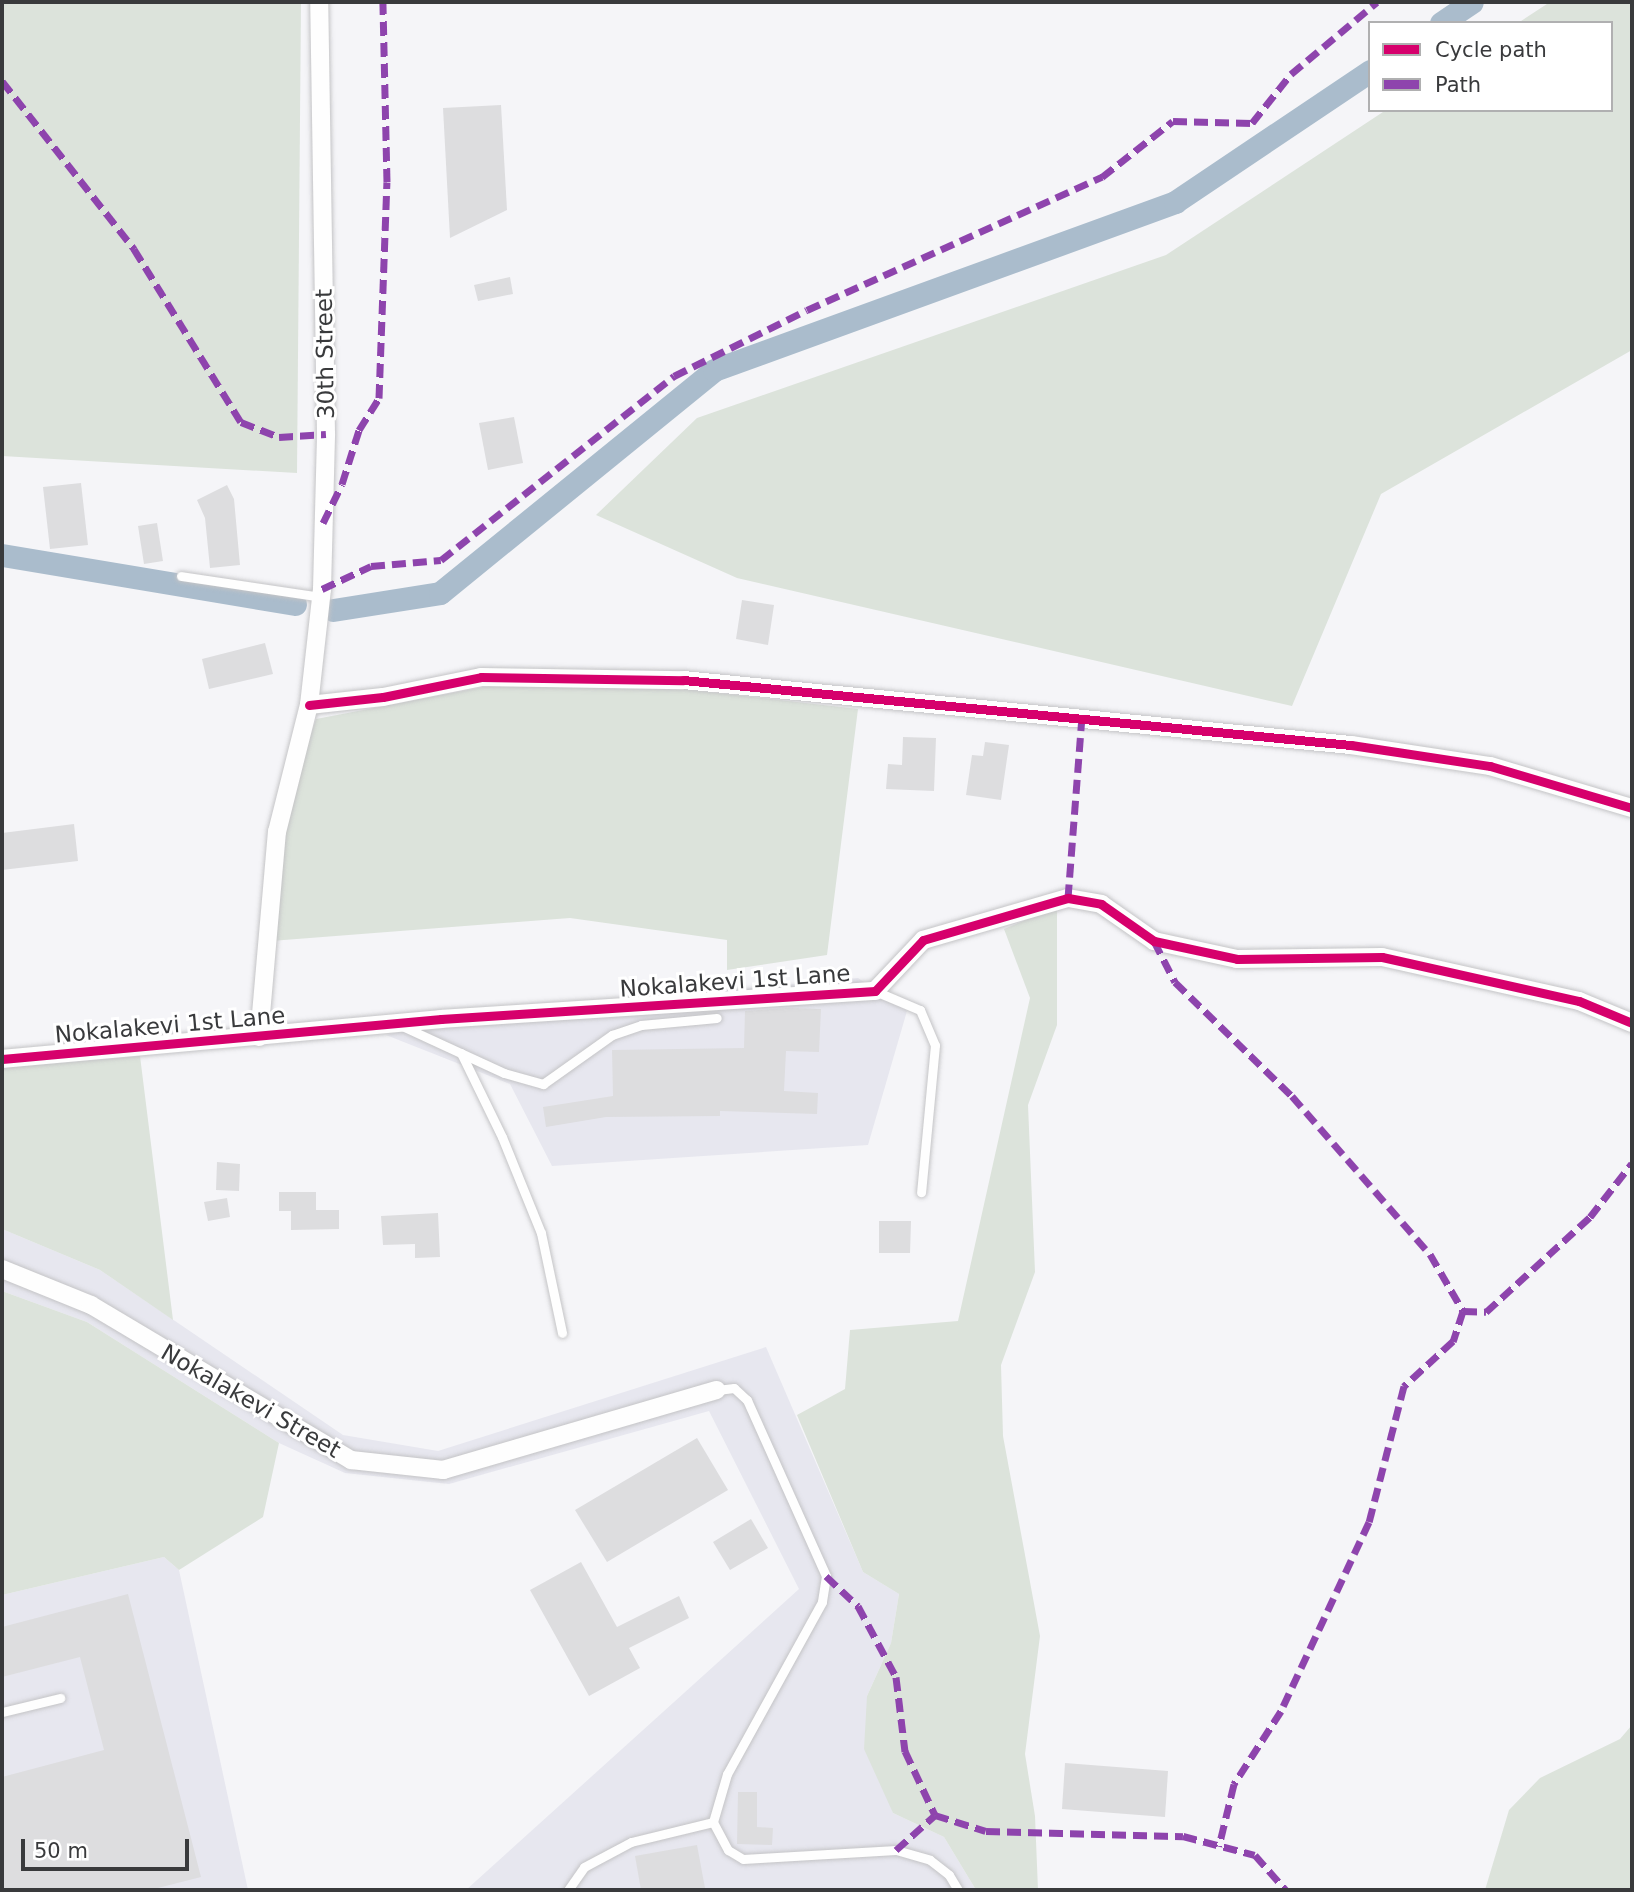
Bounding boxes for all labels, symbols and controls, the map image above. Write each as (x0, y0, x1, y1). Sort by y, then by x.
legend (1368, 21, 1613, 112)
text: Cycle path (1435, 38, 1547, 62)
text: Path (1435, 73, 1481, 97)
street label: 30th Street (310, 289, 340, 419)
street label: Nokalakevi 1st Lane (619, 959, 851, 1003)
street label: Nokalakevi 1st Lane (54, 1001, 286, 1049)
street label: Nokalakevi Street (156, 1338, 346, 1464)
scale bar (24, 1826, 192, 1870)
text: 50 m (34, 1839, 88, 1863)

